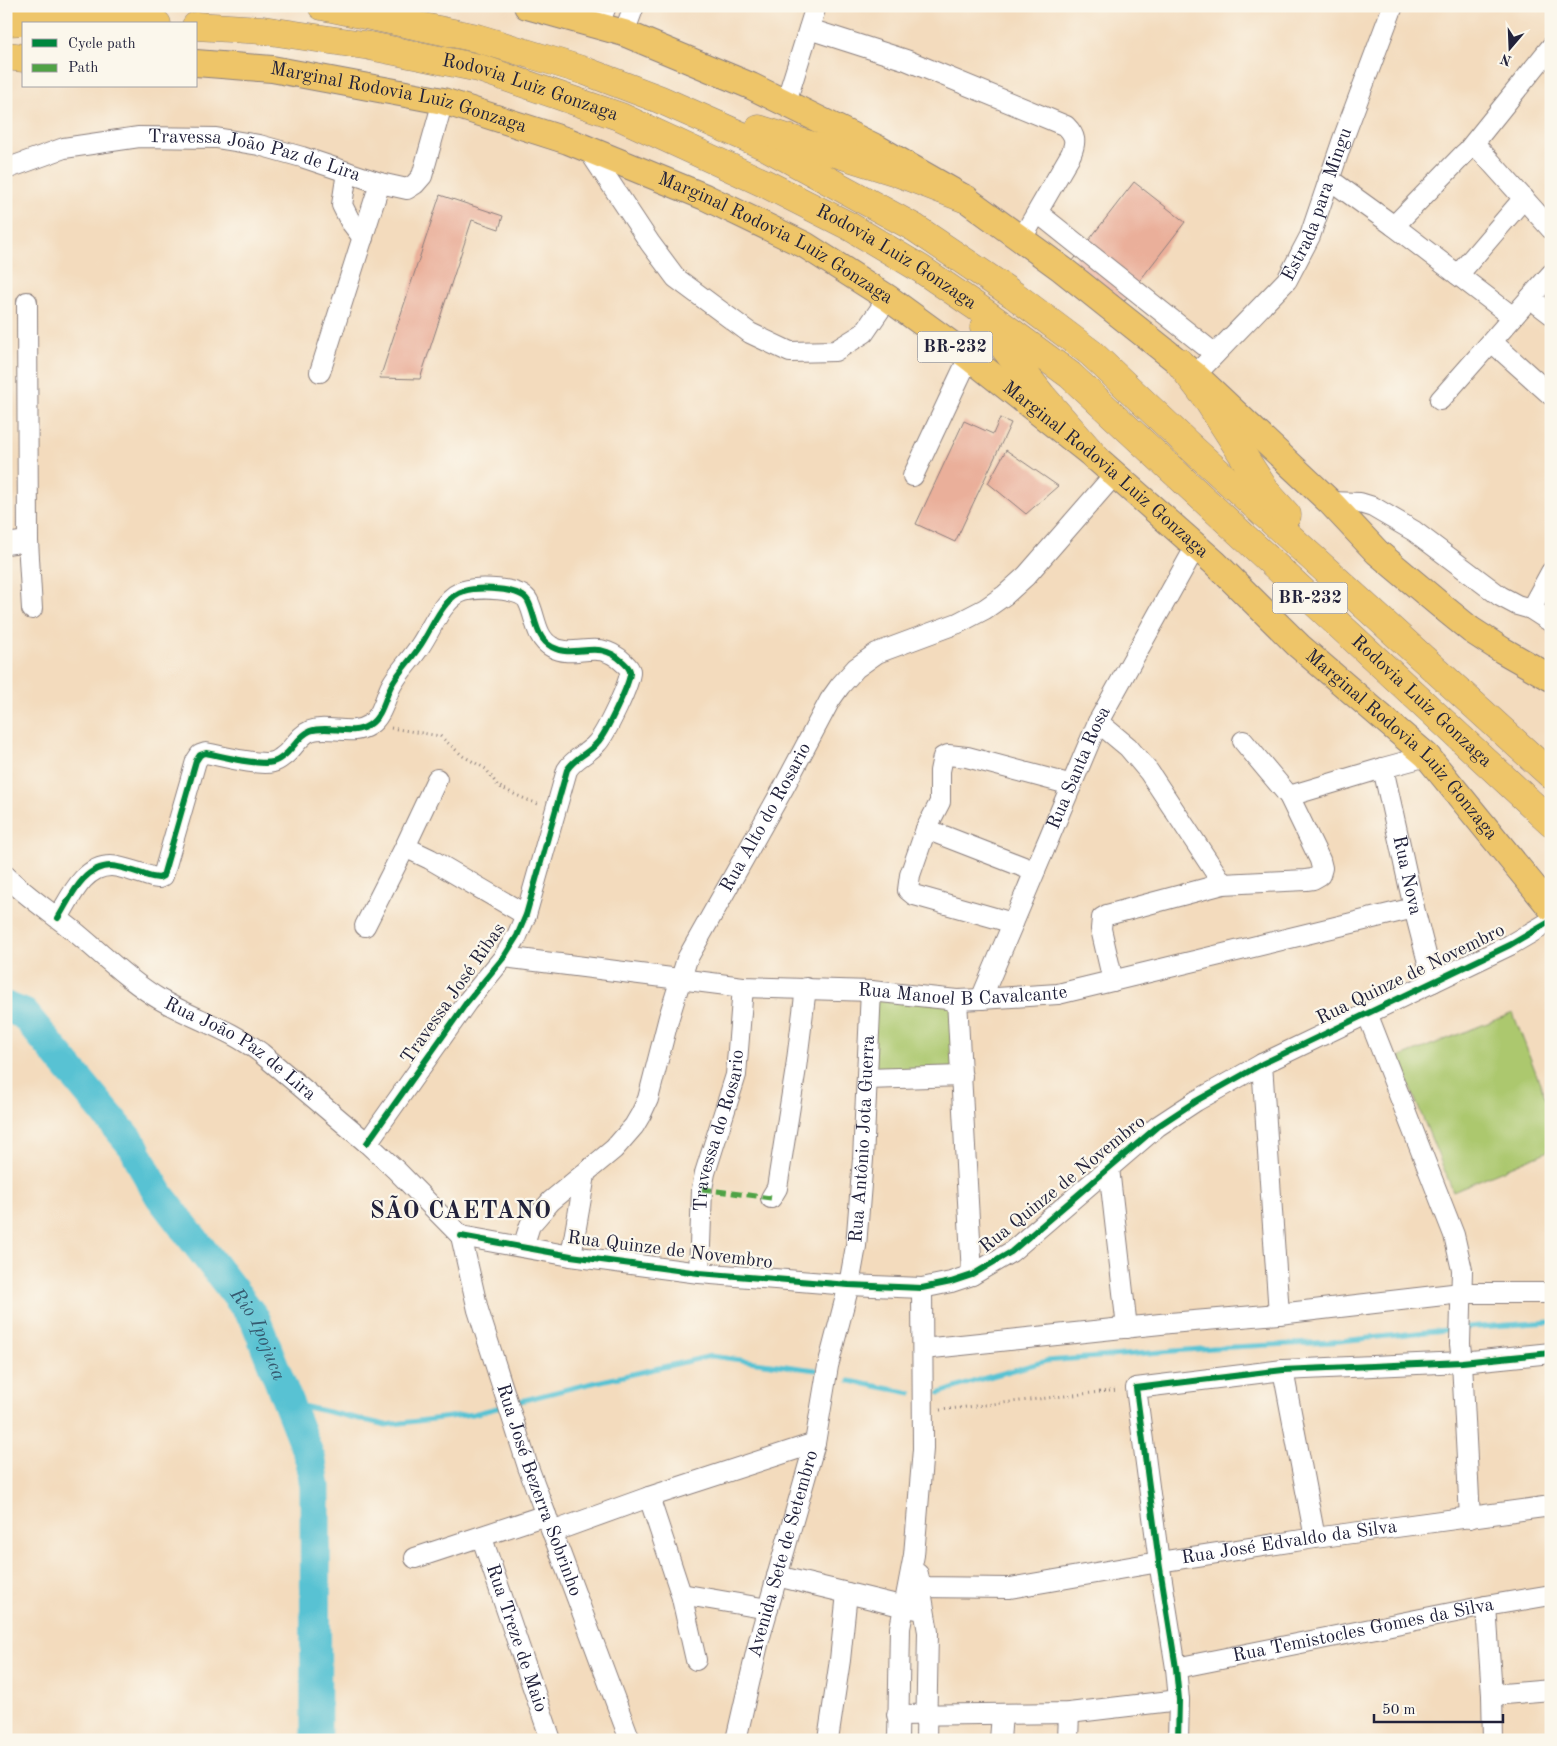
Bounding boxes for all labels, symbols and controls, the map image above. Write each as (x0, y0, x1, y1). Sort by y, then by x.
legend (22, 22, 198, 88)
north arrow (1484, 22, 1534, 72)
text: Cycle path (68, 37, 136, 52)
street label: Rodovia Luiz Gonzaga (440, 51, 621, 125)
text: N (1498, 51, 1513, 68)
street label: Marginal Rodovia Luiz Gonzaga (269, 59, 529, 137)
text: Path (68, 61, 98, 76)
street label: Estrada para Mingu (1279, 125, 1356, 284)
street label: Travessa João Paz de Lira (148, 128, 363, 185)
street label: Marginal Rodovia Luiz Gonzaga (654, 169, 896, 313)
street label: Rodovia Luiz Gonzaga (811, 202, 981, 316)
road number: BR-232 (918, 332, 992, 362)
street label: Marginal Rodovia Luiz Gonzaga (999, 378, 1212, 562)
road number: BR-232 (1272, 582, 1348, 614)
street label: Rodovia Luiz Gonzaga (1348, 632, 1496, 772)
street label: Marginal Rodovia Luiz Gonzaga (1302, 646, 1501, 844)
street label: Rua Santa Rosa (1044, 703, 1115, 832)
street label: Rua Alto do Rosario (717, 740, 815, 895)
street label: Rua Nova (1389, 834, 1425, 918)
street label: Travessa José Ribas (398, 920, 510, 1068)
street label: Rua Quinze de Novembro (1314, 921, 1508, 1029)
street label: Rua Manoel B Cavalcante (858, 981, 1069, 1010)
street label: Rua João Paz de Lira (161, 994, 320, 1105)
street label: Rua Antônio Jota Guerra (847, 1034, 878, 1244)
street label: Travessa do Rosario (692, 1049, 747, 1212)
street label: Rua Quinze de Novembro (977, 1113, 1149, 1257)
district label: SÃO CAETANO (370, 1195, 552, 1224)
street label: Rua Quinze de Novembro (566, 1229, 774, 1273)
water label: Rio Ipojuca (225, 1284, 289, 1384)
street label: Rua José Bezerra Sobrinho (493, 1382, 585, 1599)
street label: Avenida Sete de Setembro (746, 1448, 822, 1660)
street label: Rua José Edvaldo da Silva (1180, 1517, 1399, 1568)
street label: Rua Treze de Maio (482, 1562, 550, 1715)
street label: Rua Temistocles Gomes da Silva (1231, 1595, 1496, 1666)
scale bar (1374, 1691, 1503, 1723)
text: 50 m (1382, 1703, 1416, 1718)

